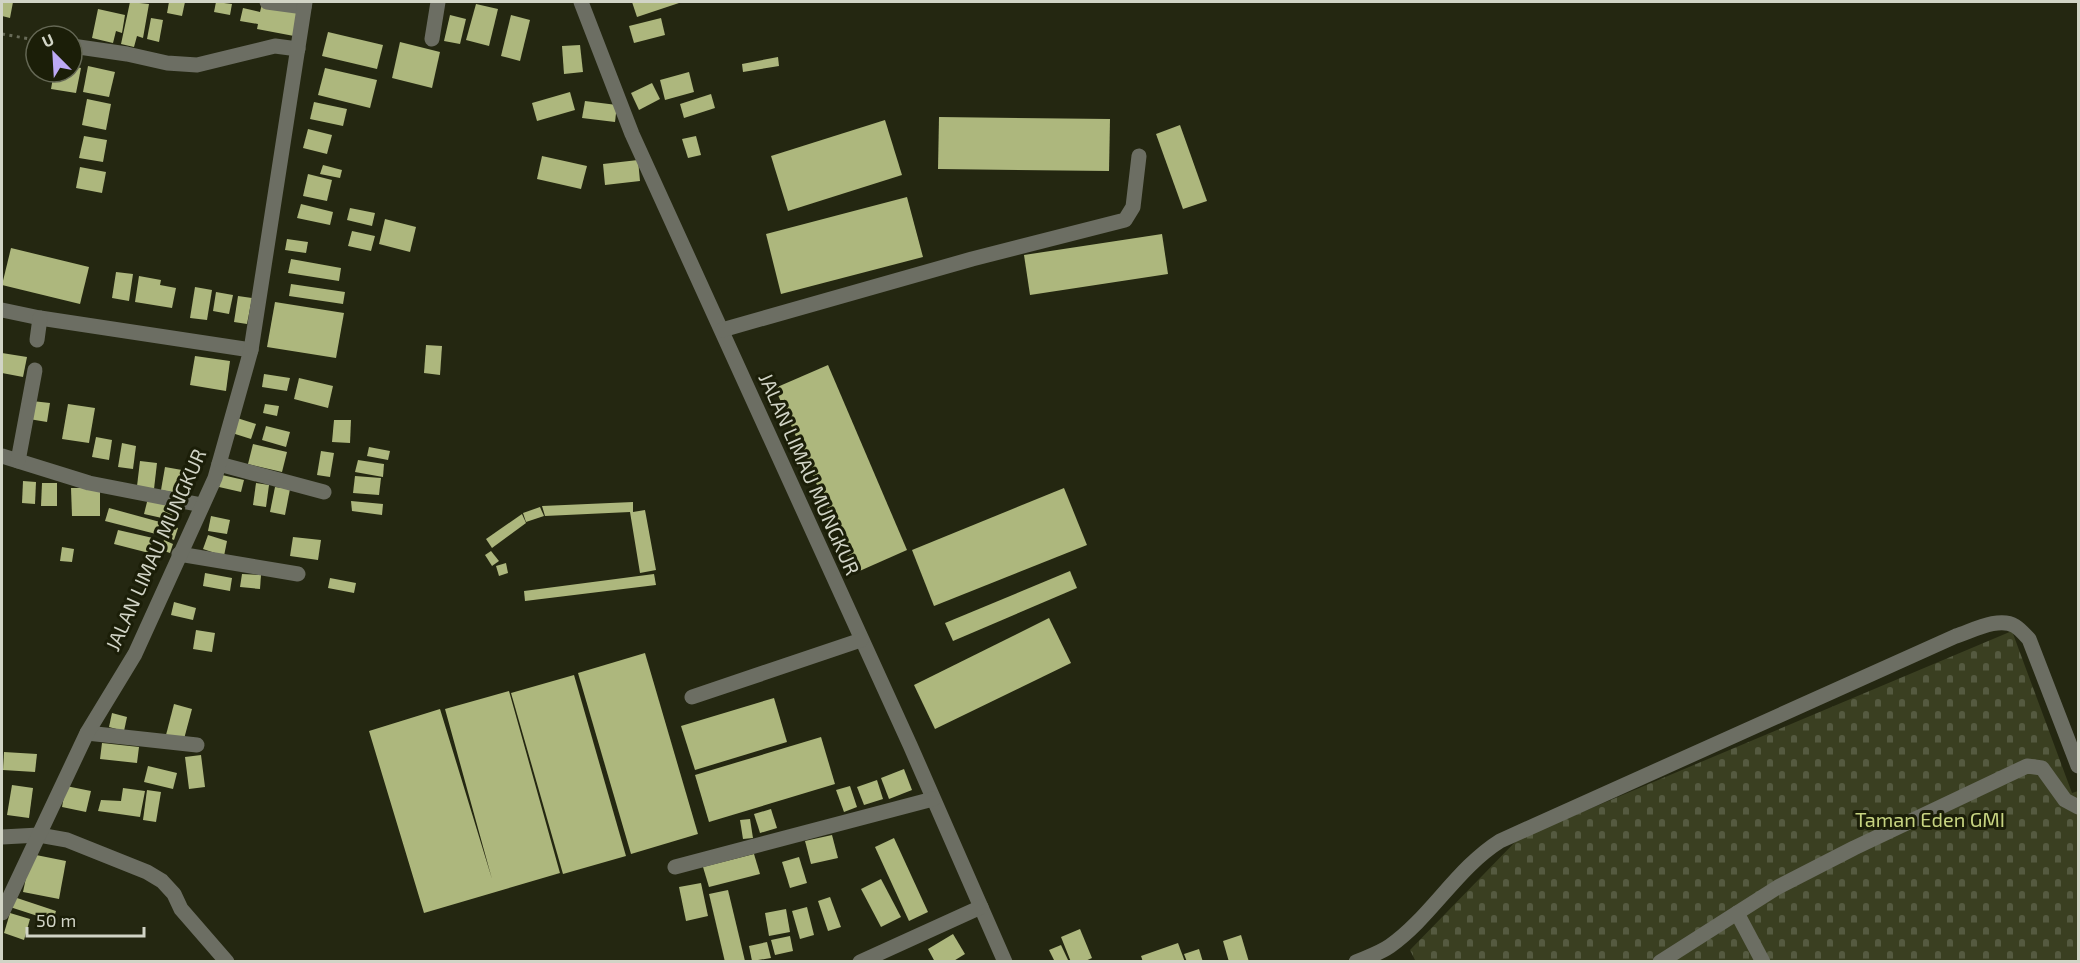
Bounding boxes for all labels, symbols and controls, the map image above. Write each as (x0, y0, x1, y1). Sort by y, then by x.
north arrow (24, 24, 84, 84)
text: U (39, 29, 57, 51)
street label: JALAN LIMAU MUNGKUR (754, 369, 865, 578)
street label: JALAN LIMAU MUNGKUR (100, 445, 211, 654)
park label: Taman Eden GMI (1855, 807, 2005, 831)
scale bar (27, 900, 144, 938)
text: 50 m (36, 909, 76, 931)

